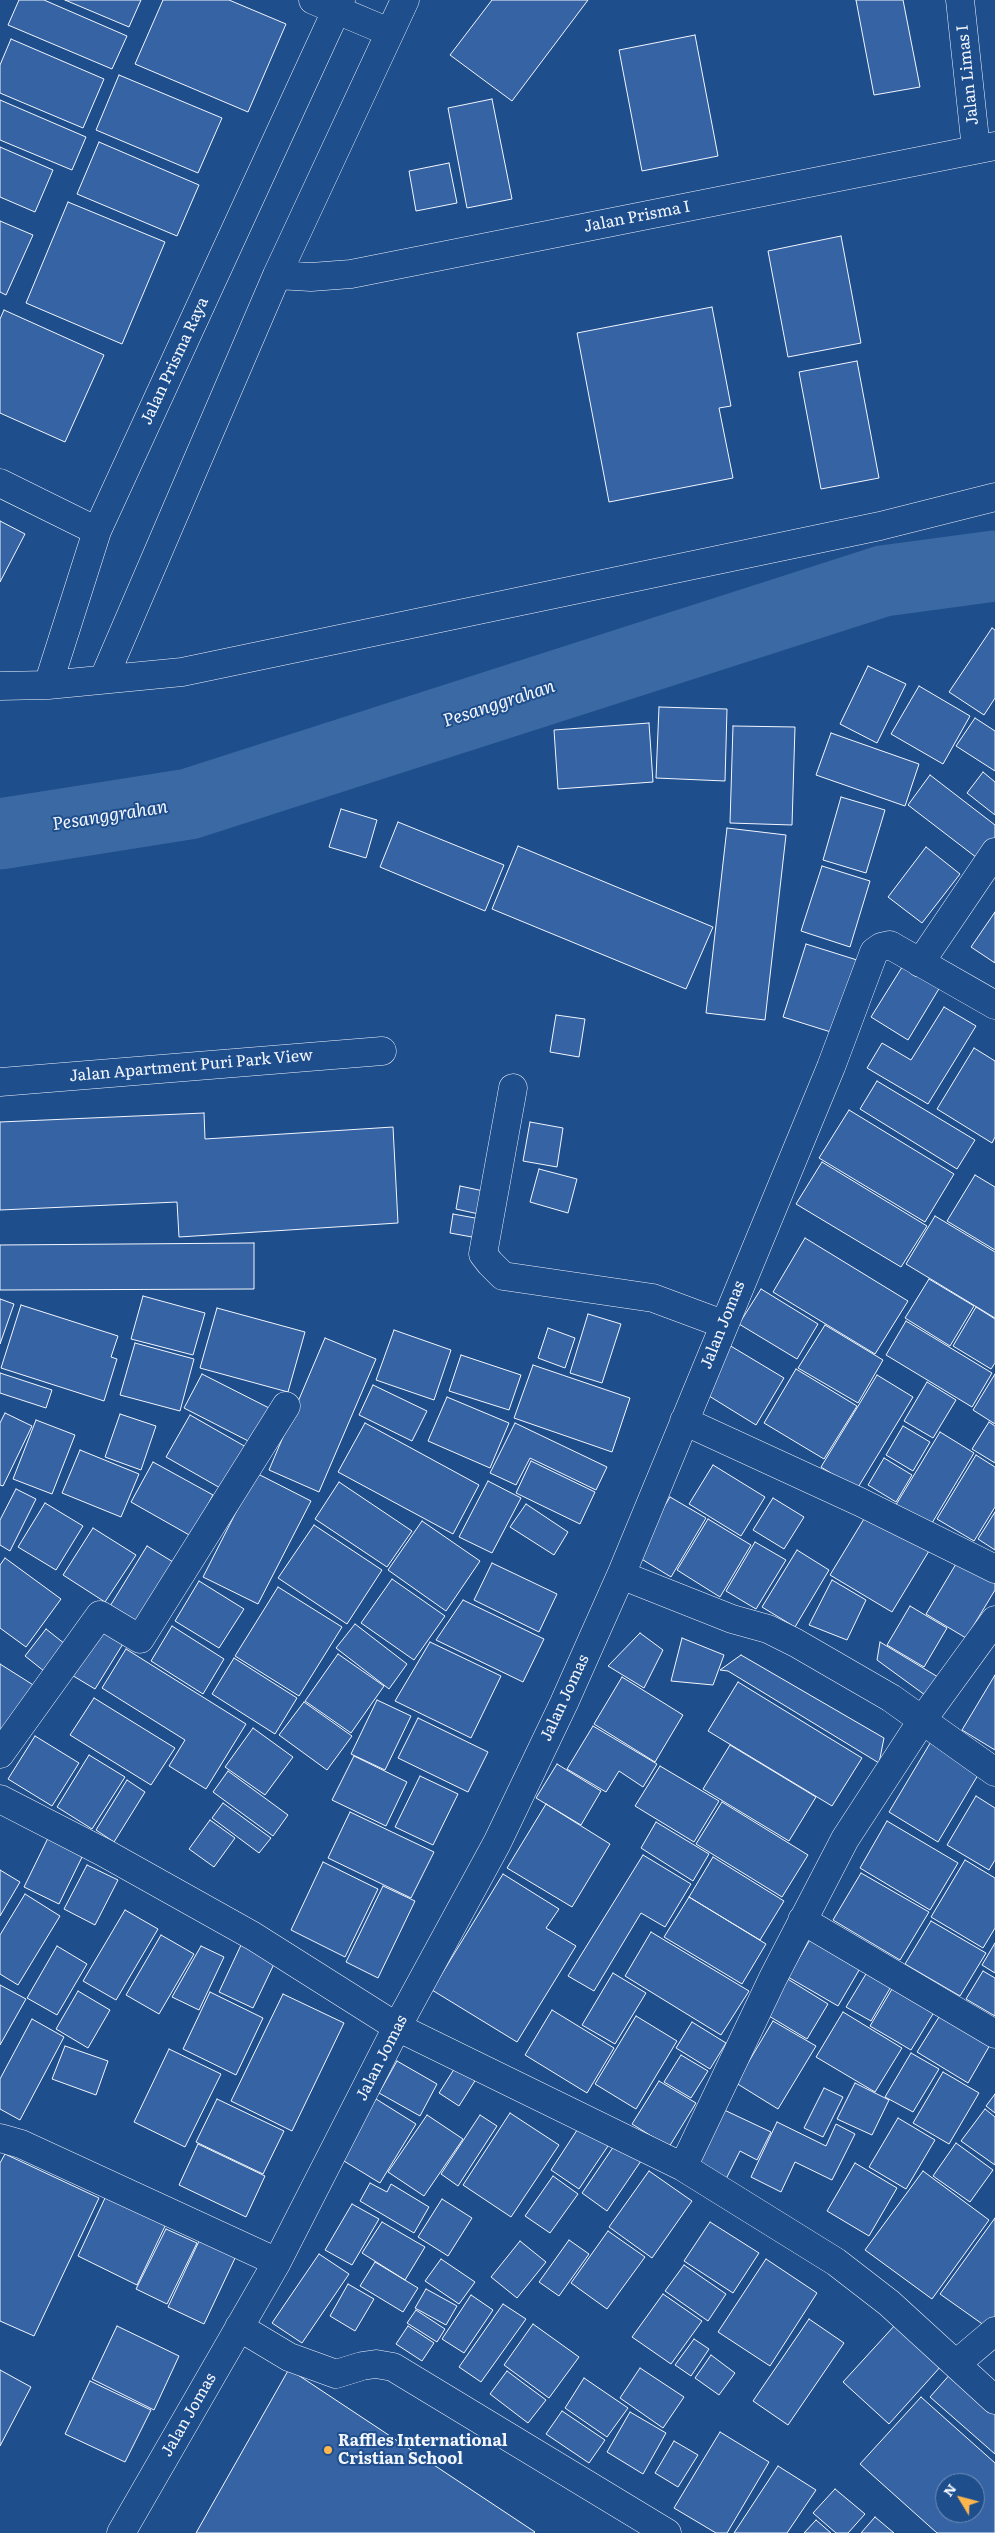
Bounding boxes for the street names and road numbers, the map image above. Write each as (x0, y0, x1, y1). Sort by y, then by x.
street label: Jalan Limas I (953, 24, 983, 126)
street label: Jalan Prisma I (582, 197, 692, 237)
street label: Jalan Prisma Raya (137, 294, 213, 428)
street label: Jalan Apartment Puri Park View (68, 1046, 314, 1086)
street label: Jalan Jomas (697, 1278, 749, 1372)
street label: Jalan Jomas (537, 1652, 593, 1744)
street label: Jalan Jomas (352, 2012, 412, 2104)
street label: Jalan Jomas (157, 2370, 221, 2460)

